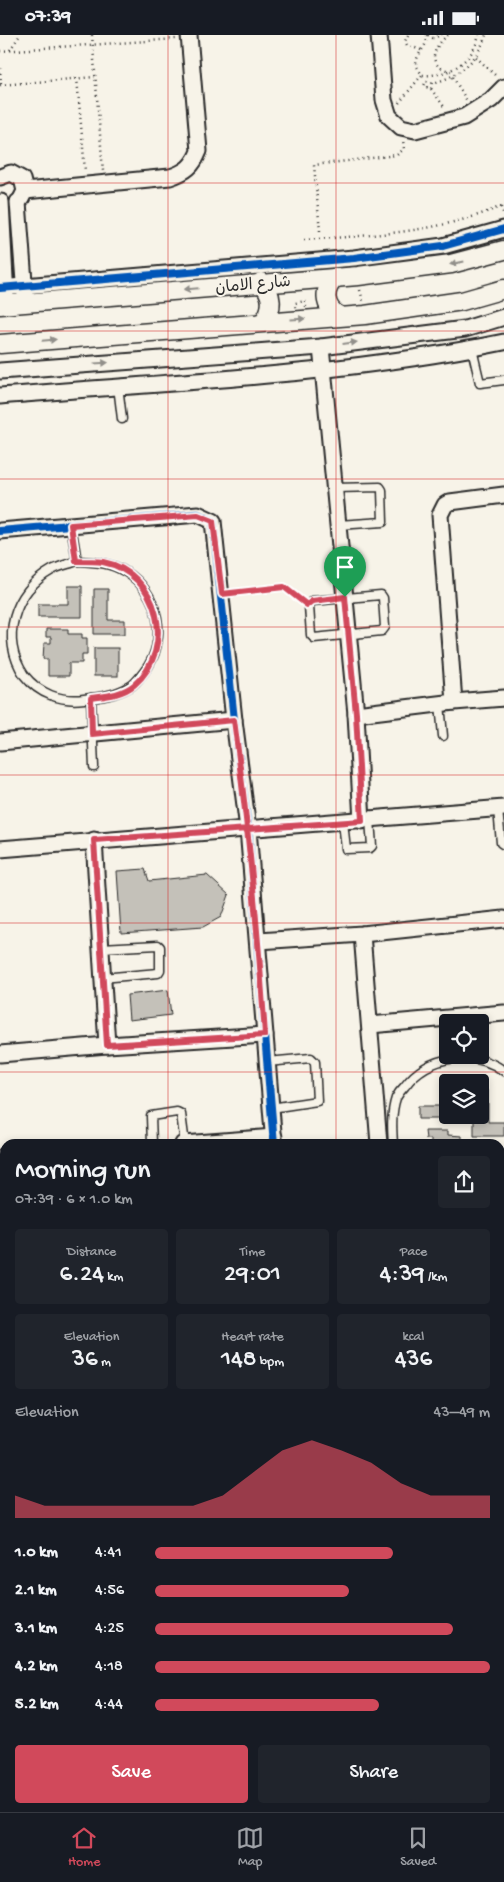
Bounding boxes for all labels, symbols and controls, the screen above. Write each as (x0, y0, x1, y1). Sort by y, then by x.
text: 07:39 (25, 6, 71, 29)
one-way arrow (450, 259, 465, 267)
street label: شارع الامان (215, 274, 292, 299)
one-way arrow (183, 285, 199, 293)
one-way arrow (290, 315, 306, 323)
one-way arrow (41, 336, 57, 344)
one-way arrow (342, 339, 358, 347)
one-way arrow (93, 359, 109, 367)
pin (324, 546, 366, 597)
icon: arrive (331, 553, 359, 581)
map controls (439, 1014, 489, 1124)
button: locate (439, 1014, 489, 1064)
button: layers (439, 1074, 489, 1124)
text: Morning run (15, 1155, 150, 1188)
button: share (438, 1156, 490, 1208)
text: 07:39 · 6 × 1.0 km (15, 1191, 133, 1210)
text: Distance (67, 1244, 116, 1261)
text: Time (240, 1244, 265, 1261)
text: Pace (400, 1244, 427, 1261)
text: 6.24 (59, 1261, 104, 1290)
text: 29:01 (224, 1261, 281, 1290)
text: 4:39 (379, 1261, 425, 1290)
text: km (104, 1269, 124, 1286)
text: /km (425, 1269, 448, 1286)
text: Elevation (64, 1329, 119, 1346)
text: Heart rate (221, 1329, 284, 1346)
text: kcal (403, 1329, 424, 1346)
text: 36 (72, 1346, 98, 1375)
text: 148 (221, 1346, 257, 1375)
text: 436 (395, 1346, 432, 1375)
text: m (98, 1354, 111, 1371)
text: bpm (257, 1354, 284, 1371)
text: Elevation (15, 1404, 79, 1423)
text: 43–49 m (434, 1404, 490, 1423)
text: 1.0 km (15, 1544, 58, 1563)
text: 4:41 (95, 1544, 122, 1563)
text: 2.1 km (15, 1582, 57, 1601)
text: 4:56 (95, 1582, 124, 1601)
text: 3.1 km (15, 1620, 57, 1639)
text: 4:25 (95, 1620, 124, 1639)
text: 4.2 km (15, 1658, 58, 1677)
text: 4:18 (95, 1658, 123, 1677)
text: 5.2 km (15, 1696, 59, 1715)
text: 4:44 (95, 1696, 123, 1715)
button: Save (15, 1745, 248, 1803)
button: Share (258, 1745, 490, 1803)
tab: Home (68, 1824, 100, 1871)
tab: Map (236, 1824, 264, 1871)
tab: Saved (400, 1824, 436, 1871)

